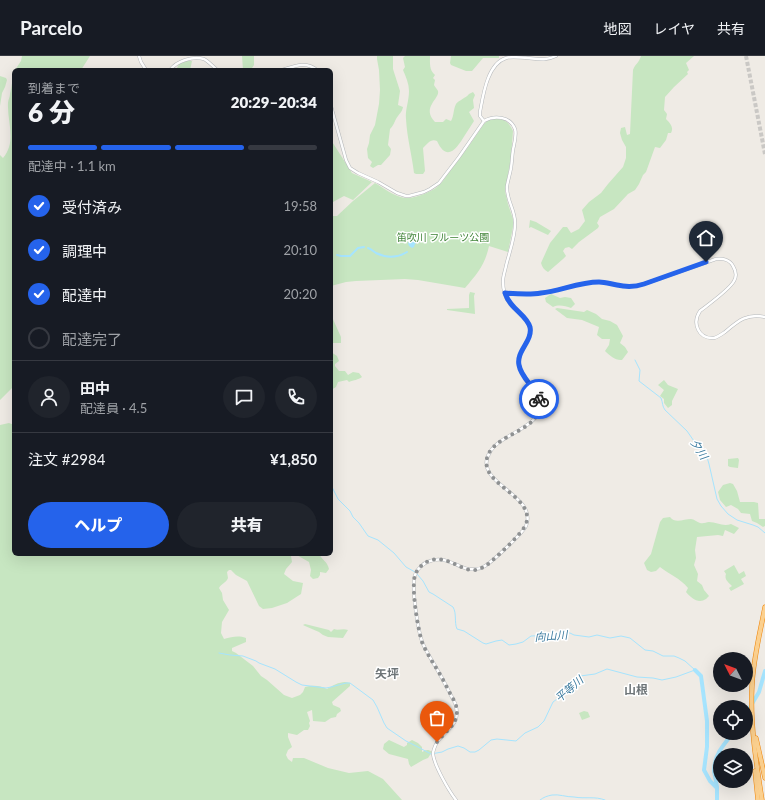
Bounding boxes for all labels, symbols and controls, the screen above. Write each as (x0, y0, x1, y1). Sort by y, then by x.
text: Parcelo (20, 16, 83, 39)
text: 地図 (603, 20, 631, 37)
text: レイヤ (653, 20, 695, 37)
text: 共有 (717, 20, 745, 37)
text: 到着まで (28, 80, 80, 96)
text: 20:29–20:34 (231, 93, 317, 111)
text: 6 分 (28, 96, 75, 128)
text: 配達中 · 1.1 km (28, 158, 116, 174)
icon: check (28, 195, 50, 217)
text: 受付済み (62, 198, 122, 216)
text: 19:58 (284, 198, 317, 214)
pin (689, 221, 723, 262)
icon: home (695, 227, 717, 249)
park label: 笛吹川 フルーツ公園 (397, 231, 489, 243)
icon: check (28, 239, 50, 261)
text: 調理中 (62, 242, 107, 260)
text: 20:10 (284, 242, 317, 258)
icon: check (28, 283, 50, 305)
text: 配達中 (62, 286, 107, 304)
text: 20:20 (284, 286, 317, 302)
text: 配達完了 (62, 330, 122, 348)
button: person (28, 376, 70, 418)
button: chat (223, 376, 265, 418)
button: phone (275, 376, 317, 418)
text: 田中 (80, 379, 110, 397)
courier (519, 379, 559, 419)
icon: bike (528, 388, 550, 410)
text: 配達員 · 4.5 (80, 400, 147, 416)
water label: 夕川 (688, 436, 711, 462)
text: 注文 #2984 (28, 450, 105, 468)
text: ¥1,850 (270, 450, 317, 468)
button: ヘルプ (28, 502, 169, 548)
button: 共有 (177, 502, 317, 548)
water label: 向山川 (534, 628, 569, 643)
north arrow (713, 652, 753, 692)
map controls (713, 652, 753, 788)
district label: 矢坪 (375, 666, 399, 681)
water label: 平等川 (552, 672, 586, 704)
district label: 山根 (624, 682, 648, 697)
button: locate (713, 700, 753, 740)
pin (420, 701, 454, 742)
icon: bag (426, 707, 448, 729)
button: layers (713, 748, 753, 788)

